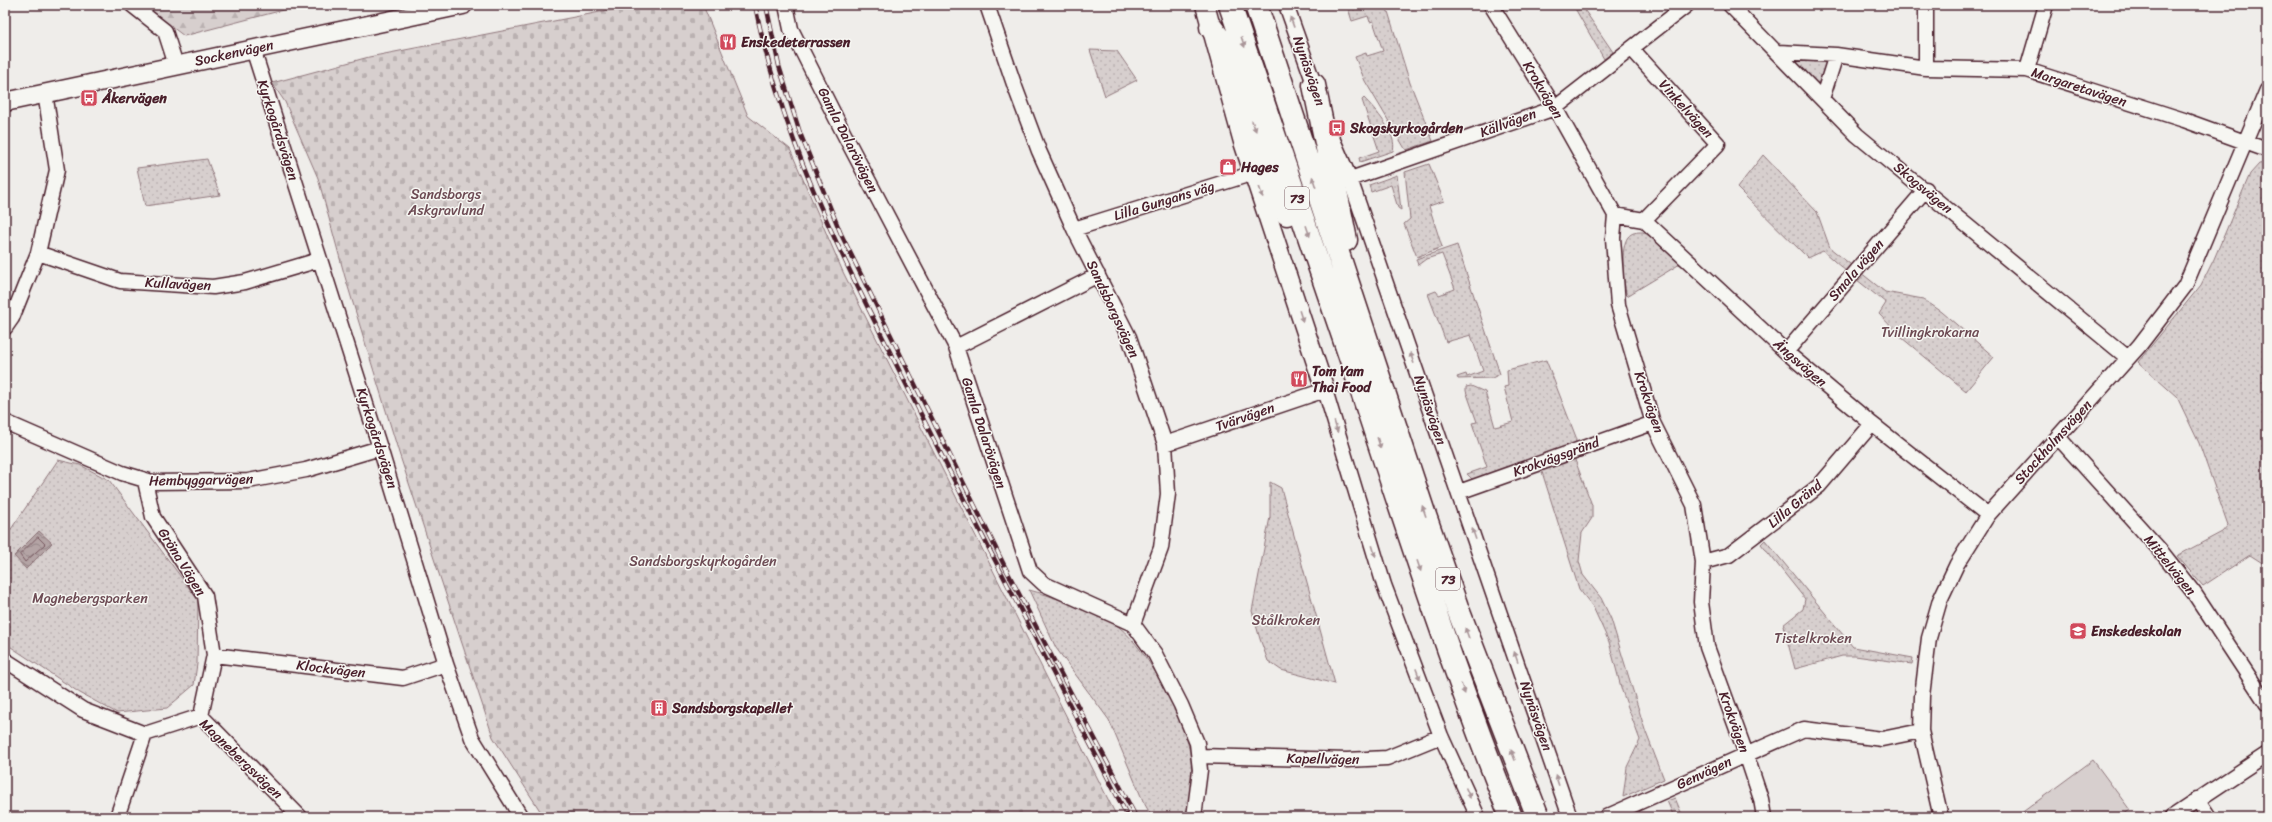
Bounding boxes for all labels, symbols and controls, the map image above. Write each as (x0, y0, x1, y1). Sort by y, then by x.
one-way arrow (1288, 16, 1294, 28)
place label: Enskedeterrassen (741, 30, 851, 55)
street label: Sockenvägen (192, 32, 276, 74)
restaurant icon: Enskedeterrassen (718, 32, 738, 52)
street label: Nynäsvägen (1285, 33, 1333, 110)
one-way arrow (1240, 36, 1246, 48)
street label: Krokvägen (1516, 56, 1570, 124)
street label: Margaretavägen (2028, 60, 2130, 114)
street label: Vinkelvägen (1652, 73, 1720, 145)
street label: Kyrkogårdsvägen (250, 76, 306, 184)
street label: Gamla Dalarövägen (811, 83, 886, 198)
place label: Åkervägen (101, 86, 167, 111)
bus stop icon: Åkervägen (79, 88, 99, 108)
street label: Källvägen (1476, 101, 1540, 145)
place label: Skogskyrkogården (1349, 116, 1464, 141)
bus stop icon: Skogskyrkogården (1327, 118, 1347, 138)
one-way arrow (1252, 121, 1258, 133)
place label: Hages (1240, 155, 1279, 180)
street label: Skogsvägen (1888, 155, 1959, 221)
shop icon: Hages (1218, 157, 1238, 177)
street label: Lilla Gungans väg (1110, 174, 1218, 228)
one-way arrow (1311, 176, 1317, 188)
park label: Sandsborgs Askgravlund (407, 182, 486, 223)
one-way arrow (1258, 187, 1264, 199)
road number: 73 (1285, 187, 1309, 209)
one-way arrow (1306, 225, 1312, 237)
street label: Smala vägen (1822, 233, 1891, 307)
street label: Sandsborgsvägen (1079, 256, 1147, 363)
street label: Kullavägen (144, 270, 212, 298)
one-way arrow (1298, 310, 1304, 322)
park label: Tvillingkrokarna (1881, 320, 1980, 345)
street label: Ängsvägen (1767, 332, 1833, 394)
one-way arrow (1409, 352, 1415, 364)
place label: Tom Yam Thai Food (1312, 359, 1372, 400)
street label: Krokvägen (1627, 368, 1671, 437)
restaurant icon: Tom Yam Thai Food (1289, 369, 1309, 389)
street label: Nynäsvägen (1406, 372, 1454, 449)
street label: Gamla Dalarövägen (954, 374, 1014, 492)
street label: Kyrkogårdsvägen (349, 384, 405, 492)
street label: Stockholmsvägen (2008, 393, 2099, 490)
street label: Tvärvägen (1212, 395, 1278, 439)
one-way arrow (1333, 421, 1339, 433)
street label: Krokvägsgränd (1509, 429, 1604, 484)
one-way arrow (1376, 437, 1382, 449)
street label: Hembyggarvägen (149, 467, 254, 493)
street label: Lilla Gränd (1762, 472, 1829, 535)
one-way arrow (1420, 504, 1426, 516)
street label: Gröna Vägen (151, 523, 213, 602)
one-way arrow (1470, 528, 1476, 540)
street label: Mittelvägen (2137, 529, 2203, 602)
one-way arrow (1371, 546, 1377, 558)
park label: Sandsborgskyrkogården (629, 549, 777, 574)
one-way arrow (1417, 560, 1423, 572)
road number: 73 (1436, 568, 1460, 590)
park label: Magnebergsparken (32, 586, 148, 611)
park label: Stålkroken (1252, 608, 1321, 633)
place label: Enskedeskolan (2091, 619, 2182, 644)
school or university icon: Enskedeskolan (2068, 621, 2088, 641)
park label: Tistelkroken (1774, 626, 1852, 651)
one-way arrow (1464, 627, 1470, 639)
one-way arrow (1512, 651, 1518, 663)
street label: Klockvägen (295, 652, 367, 686)
one-way arrow (1415, 668, 1421, 680)
street label: Nynäsvägen (1512, 678, 1560, 755)
one-way arrow (1460, 683, 1466, 695)
street label: Krokvägen (1711, 688, 1757, 757)
place label: Sandsborgskapellet (671, 696, 794, 721)
building icon: Sandsborgskapellet (649, 698, 669, 718)
street label: Magnebergsvägen (193, 712, 289, 806)
street label: Kapellvägen (1286, 746, 1360, 772)
one-way arrow (1510, 748, 1516, 760)
street label: Genvägen (1672, 749, 1736, 797)
one-way arrow (1554, 774, 1560, 786)
one-way arrow (1465, 788, 1471, 799)

